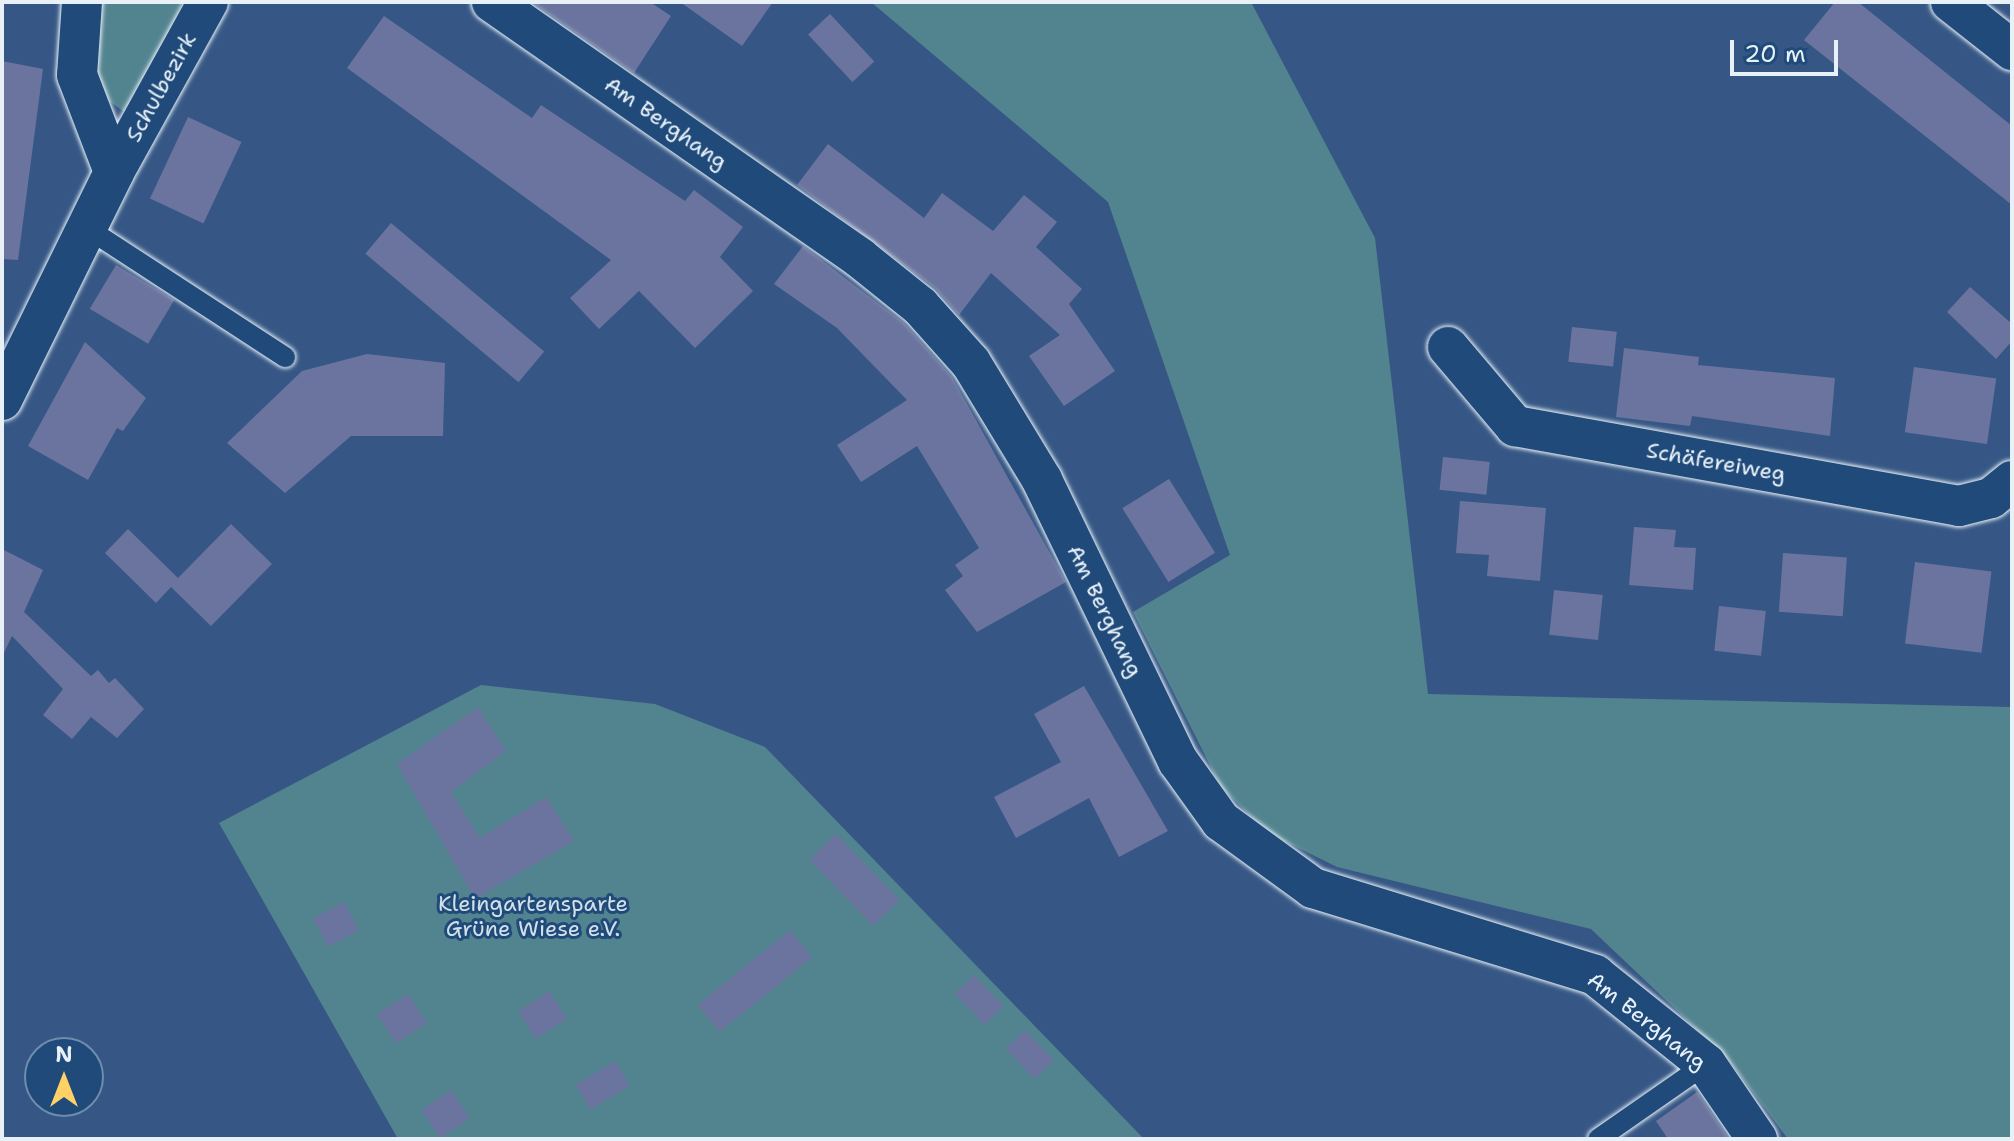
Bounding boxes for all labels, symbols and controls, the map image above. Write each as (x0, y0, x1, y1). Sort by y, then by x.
scale bar (1734, 24, 1842, 74)
street label: Schulbezirk (120, 28, 202, 146)
text: 20 m (1744, 38, 1806, 70)
street label: Am Berghang (600, 71, 732, 175)
street label: Schäfereiweg (1644, 437, 1788, 487)
street label: Am Berghang (1062, 541, 1148, 681)
park label: Kleingartensparte Grüne Wiese e.V. (438, 890, 628, 942)
street label: Am Berghang (1582, 966, 1712, 1076)
north arrow (24, 1037, 104, 1117)
text: N (55, 1040, 73, 1069)

